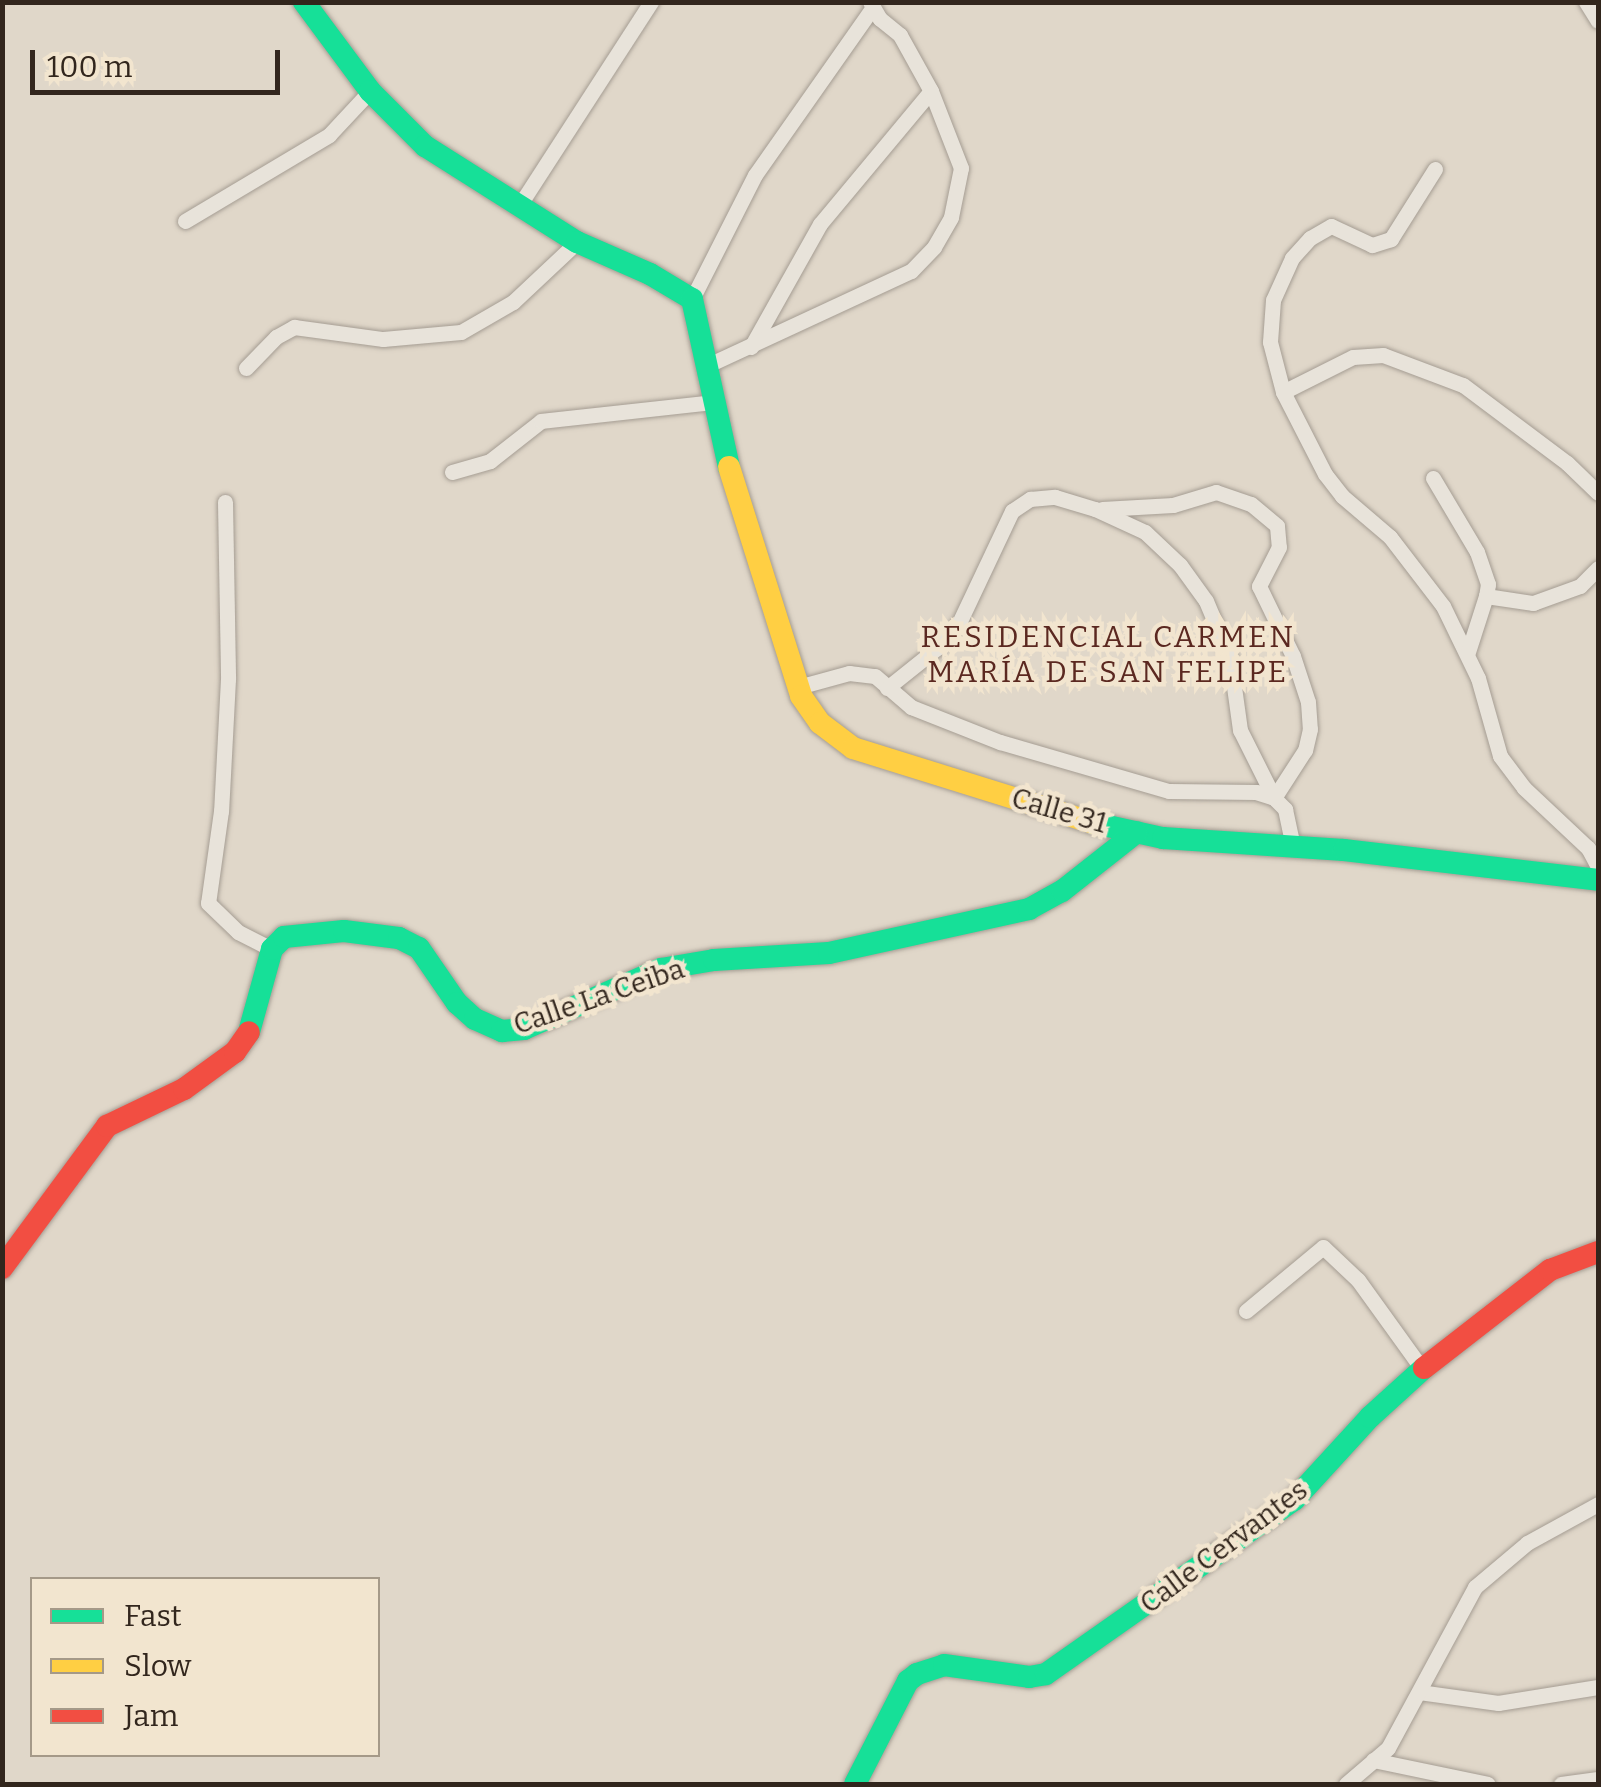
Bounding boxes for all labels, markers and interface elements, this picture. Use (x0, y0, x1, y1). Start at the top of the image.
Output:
scale bar (35, 30, 285, 92)
text: 100 m (47, 49, 132, 85)
district label: RESIDENCIAL CARMEN MARÍA DE SAN FELIPE (921, 619, 1295, 690)
street label: Calle 31 (1008, 781, 1110, 841)
street label: Calle La Ceiba (509, 952, 689, 1042)
street label: Calle Cervantes (1134, 1473, 1314, 1621)
legend (30, 1577, 380, 1757)
text: Fast (124, 1598, 182, 1634)
text: Slow (124, 1648, 191, 1684)
text: Jam (124, 1698, 178, 1734)

